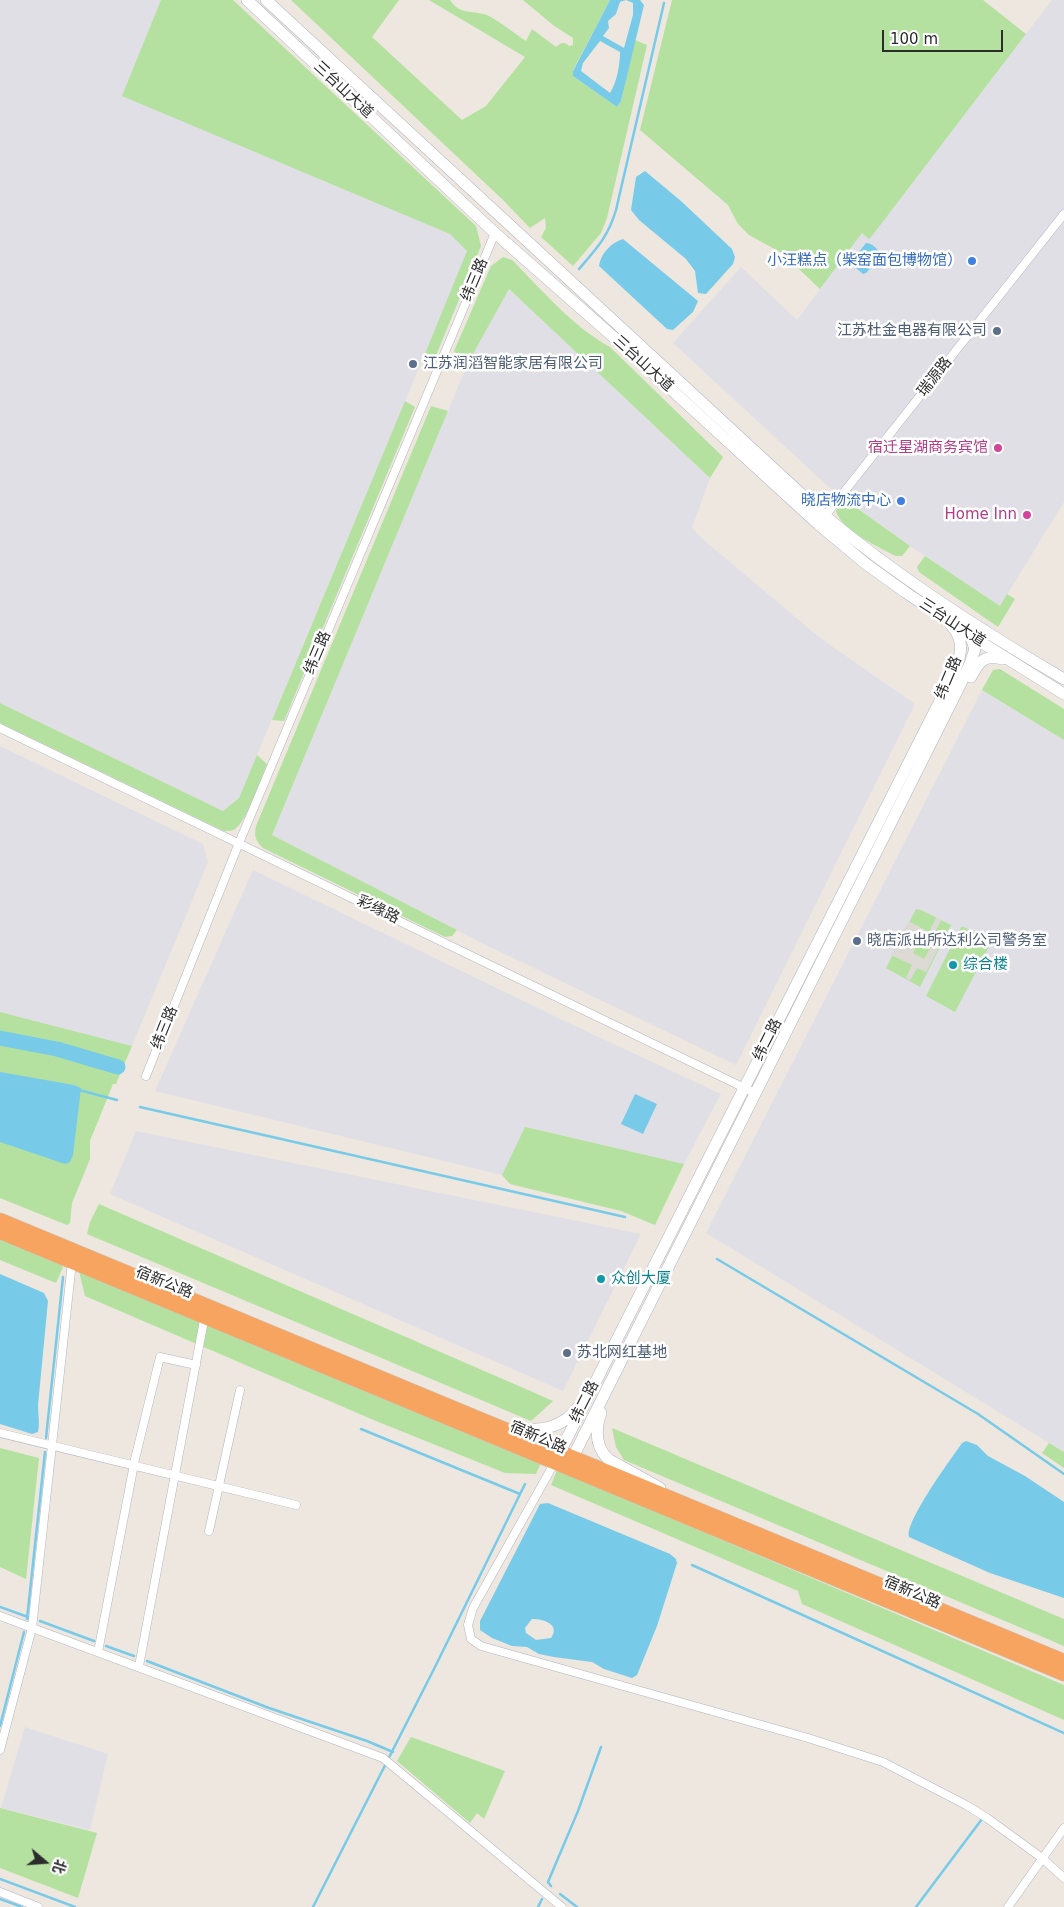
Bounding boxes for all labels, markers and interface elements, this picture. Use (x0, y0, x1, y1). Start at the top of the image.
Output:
scale bar (884, 20, 1005, 52)
text: 100 m (890, 30, 938, 48)
street label: 三台山大道 (309, 58, 377, 122)
place label: 小汪糕点（柴窑面包博物馆） (767, 252, 962, 270)
marker: 小汪糕点（柴窑面包博物馆） (966, 255, 978, 267)
street label: 纬三路 (458, 256, 492, 304)
place label: 江苏杜金电器有限公司 (837, 322, 987, 340)
marker: 江苏杜金电器有限公司 (991, 325, 1003, 337)
street label: 三台山大道 (609, 332, 677, 396)
street label: 瑞源路 (914, 354, 956, 400)
place label: 江苏润滔智能家居有限公司 (423, 355, 603, 373)
marker: 江苏润滔智能家居有限公司 (407, 358, 419, 370)
place label: 宿迁星湖商务宾馆 (868, 439, 988, 457)
marker: 宿迁星湖商务宾馆 (992, 442, 1004, 454)
place label: 晓店物流中心 (801, 492, 891, 510)
marker: 晓店物流中心 (895, 495, 907, 507)
place label: Home Inn (944, 506, 1017, 524)
marker: Home Inn (1021, 509, 1033, 521)
street label: 三台山大道 (916, 595, 988, 651)
street label: 纬三路 (301, 629, 335, 677)
street label: 纬二路 (932, 654, 966, 702)
street label: 彩缘路 (354, 892, 402, 928)
place label: 晓店派出所达利公司警务室 (867, 932, 1047, 950)
marker: 晓店派出所达利公司警务室 (851, 935, 863, 947)
place label: 综合楼 (963, 956, 1008, 974)
marker: 综合楼 (947, 959, 959, 971)
street label: 纬三路 (148, 1004, 182, 1052)
street label: 纬二路 (750, 1016, 786, 1064)
street label: 宿新公路 (133, 1263, 195, 1303)
place label: 众创大厦 (611, 1270, 671, 1288)
marker: 众创大厦 (595, 1273, 607, 1285)
place label: 苏北网红基地 (577, 1344, 667, 1362)
marker: 苏北网红基地 (561, 1347, 573, 1359)
street label: 纬二路 (567, 1378, 603, 1426)
street label: 宿新公路 (507, 1418, 569, 1458)
street label: 宿新公路 (881, 1573, 943, 1613)
north arrow (20, 1837, 70, 1887)
text: 北 (49, 1858, 69, 1876)

